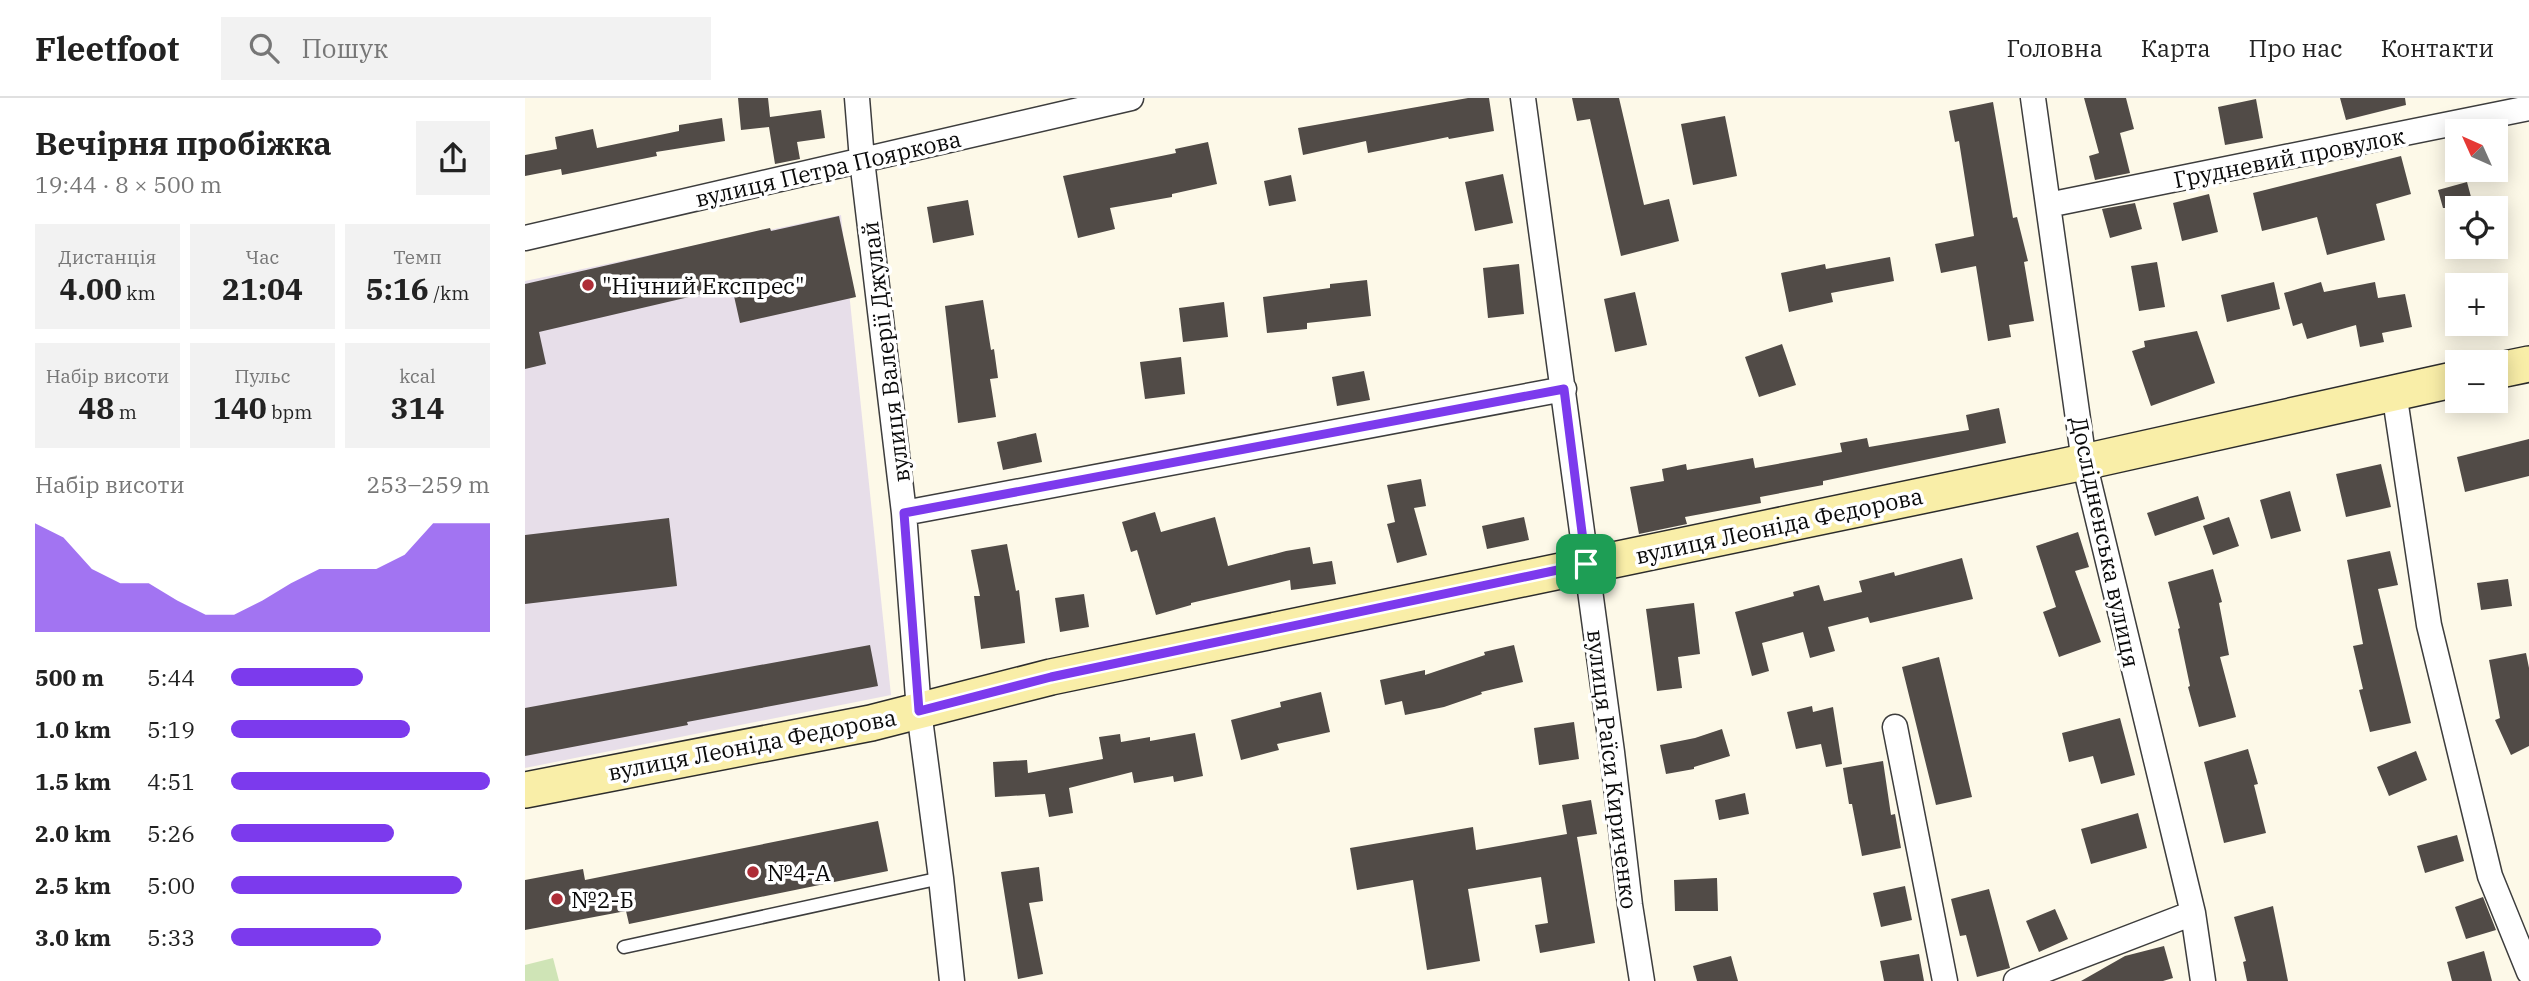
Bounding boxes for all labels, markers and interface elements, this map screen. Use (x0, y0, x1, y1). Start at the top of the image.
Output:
search box (221, 17, 711, 80)
text: Fleetfoot (35, 27, 179, 70)
icon: search (245, 29, 283, 67)
text: Пошук (301, 31, 388, 65)
text: Головна (2007, 32, 2103, 64)
text: Карта (2141, 32, 2210, 64)
text: Про нас (2248, 32, 2343, 64)
text: Контакти (2381, 32, 2494, 64)
north arrow (2445, 119, 2508, 182)
map controls (2445, 119, 2508, 413)
street label: Грудневий провулок (2171, 120, 2408, 194)
button: share (416, 121, 490, 195)
text: Вечірня пробіжка (35, 122, 332, 164)
street label: вулиця Петра Пояркова (692, 123, 964, 213)
text: 19:44 · 8 × 500 m (35, 169, 222, 199)
button: locate (2445, 196, 2508, 259)
street label: вулиця Валерії Джулай (854, 220, 916, 484)
text: Дистанція (59, 245, 156, 269)
text: Час (246, 245, 279, 269)
text: Темп (393, 245, 442, 269)
text: 4.00 (59, 269, 122, 308)
text: 21:04 (222, 269, 303, 308)
text: 5:16 (366, 269, 429, 308)
place label: "Нічний Експрес" (602, 270, 805, 300)
button: + (2445, 273, 2508, 336)
marker: "Нічний Експрес" (580, 277, 596, 293)
text: km (122, 281, 156, 305)
text: /km (429, 281, 469, 305)
button: − (2445, 350, 2508, 413)
text: Набір висоти (46, 364, 169, 388)
text: Пульс (234, 364, 291, 388)
text: kcal (399, 364, 436, 388)
text: 48 (78, 388, 114, 427)
text: 140 (213, 388, 267, 427)
text: 314 (391, 388, 445, 427)
text: m (114, 400, 137, 424)
text: bpm (267, 400, 312, 424)
street label: Дослідненська вулиця (2065, 414, 2147, 670)
text: Набір висоти (35, 469, 185, 499)
text: 253–259 m (366, 469, 490, 499)
street label: вулиця Леоніда Федорова (1632, 480, 1926, 570)
pin (1556, 534, 1616, 594)
icon: arrive (1567, 545, 1605, 583)
street label: вулиця Раїси Кириченко (1581, 628, 1645, 910)
text: 500 m (35, 662, 104, 692)
text: 5:44 (147, 662, 195, 692)
street label: вулиця Леоніда Федорова (605, 701, 899, 787)
text: 1.0 km (35, 714, 111, 744)
text: 5:19 (147, 714, 195, 744)
text: 1.5 km (35, 766, 111, 796)
text: 4:51 (147, 766, 195, 796)
text: 2.0 km (35, 818, 111, 848)
text: 5:26 (147, 818, 195, 848)
place label: №4-А (767, 857, 831, 887)
marker: №4-А (745, 864, 761, 880)
text: 2.5 km (35, 870, 111, 900)
text: 5:00 (147, 870, 195, 900)
place label: №2-Б (571, 884, 634, 914)
marker: №2-Б (549, 891, 565, 907)
text: 3.0 km (35, 922, 111, 952)
text: 5:33 (147, 922, 195, 952)

